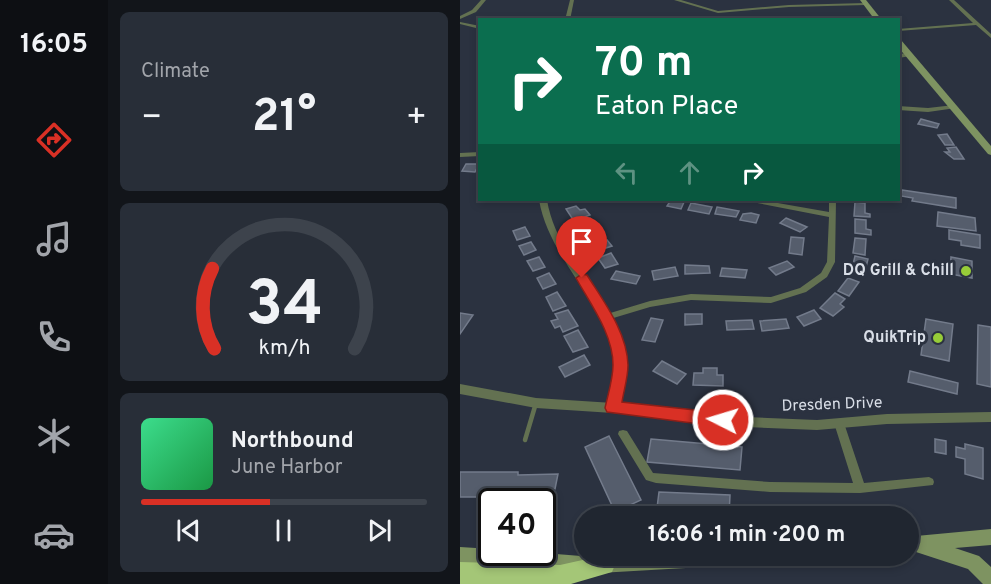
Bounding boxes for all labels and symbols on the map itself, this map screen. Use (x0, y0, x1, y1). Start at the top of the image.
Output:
pin (556, 216, 607, 278)
place label: DQ Grill & Chill (843, 261, 954, 281)
marker: DQ Grill & Chill (959, 264, 973, 278)
place label: QuikTrip (863, 328, 926, 348)
marker: QuikTrip (931, 331, 945, 345)
position arrow (691, 388, 755, 452)
street label: Dresden Drive (781, 393, 883, 417)
speed limit sign: 40 (478, 488, 556, 566)

